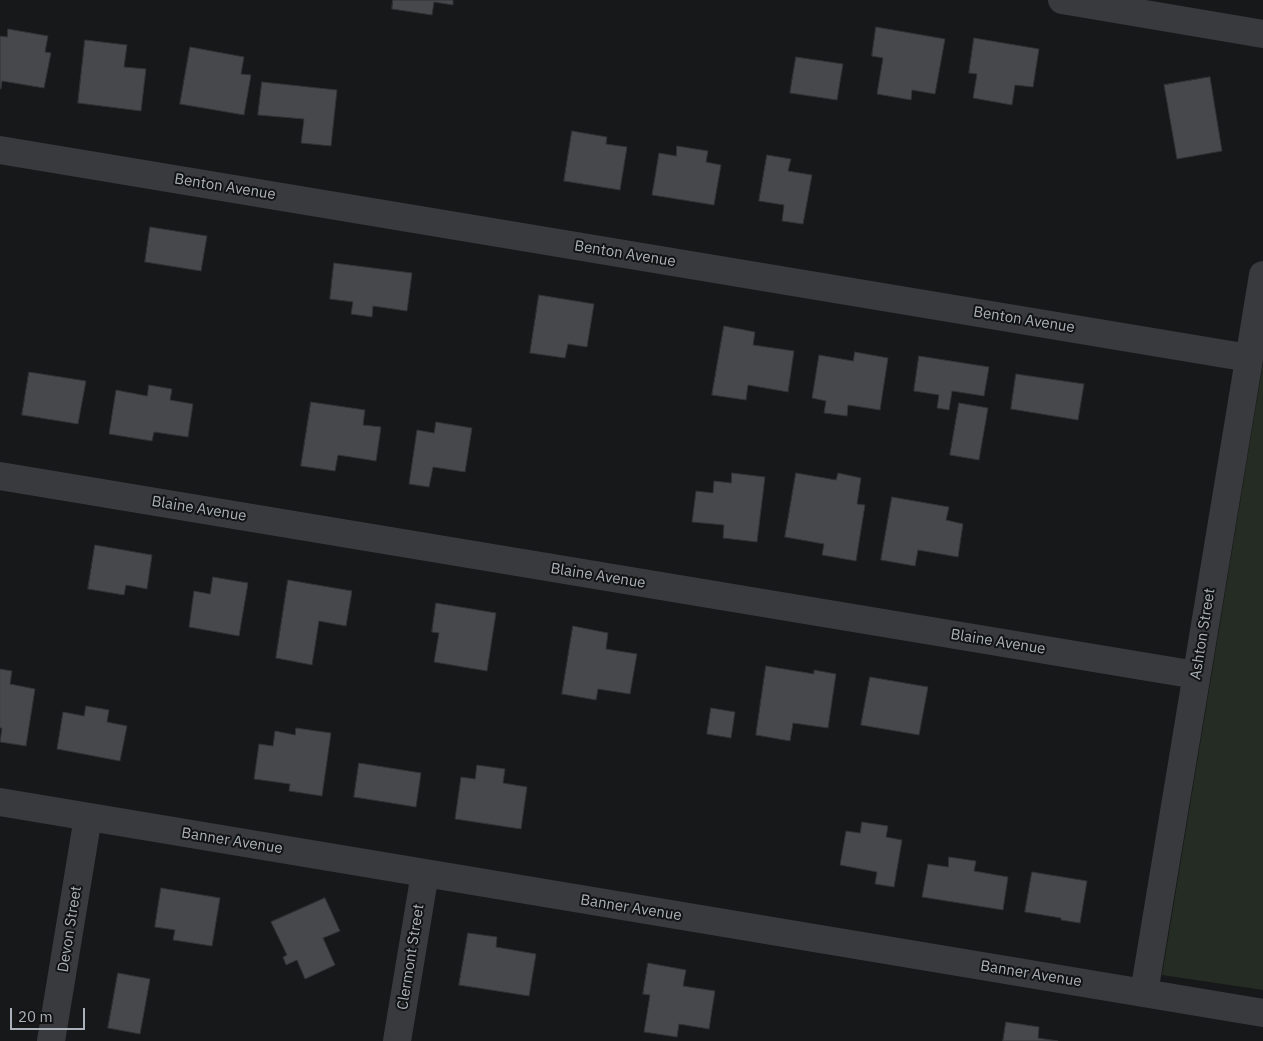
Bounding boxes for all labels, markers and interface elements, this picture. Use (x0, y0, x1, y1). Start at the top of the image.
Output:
street label: Benton Avenue (173, 170, 277, 204)
street label: Benton Avenue (573, 237, 677, 271)
street label: Benton Avenue (972, 303, 1076, 337)
street label: Blaine Avenue (150, 493, 248, 525)
street label: Blaine Avenue (549, 560, 647, 592)
street label: Ashton Street (1187, 587, 1219, 681)
street label: Blaine Avenue (949, 626, 1047, 658)
street label: Banner Avenue (180, 824, 284, 858)
street label: Devon Street (54, 885, 86, 973)
street label: Banner Avenue (579, 891, 683, 925)
street label: Clermont Street (394, 903, 428, 1011)
street label: Banner Avenue (979, 957, 1083, 991)
scale bar (12, 998, 88, 1030)
text: 20 m (18, 1007, 53, 1026)

